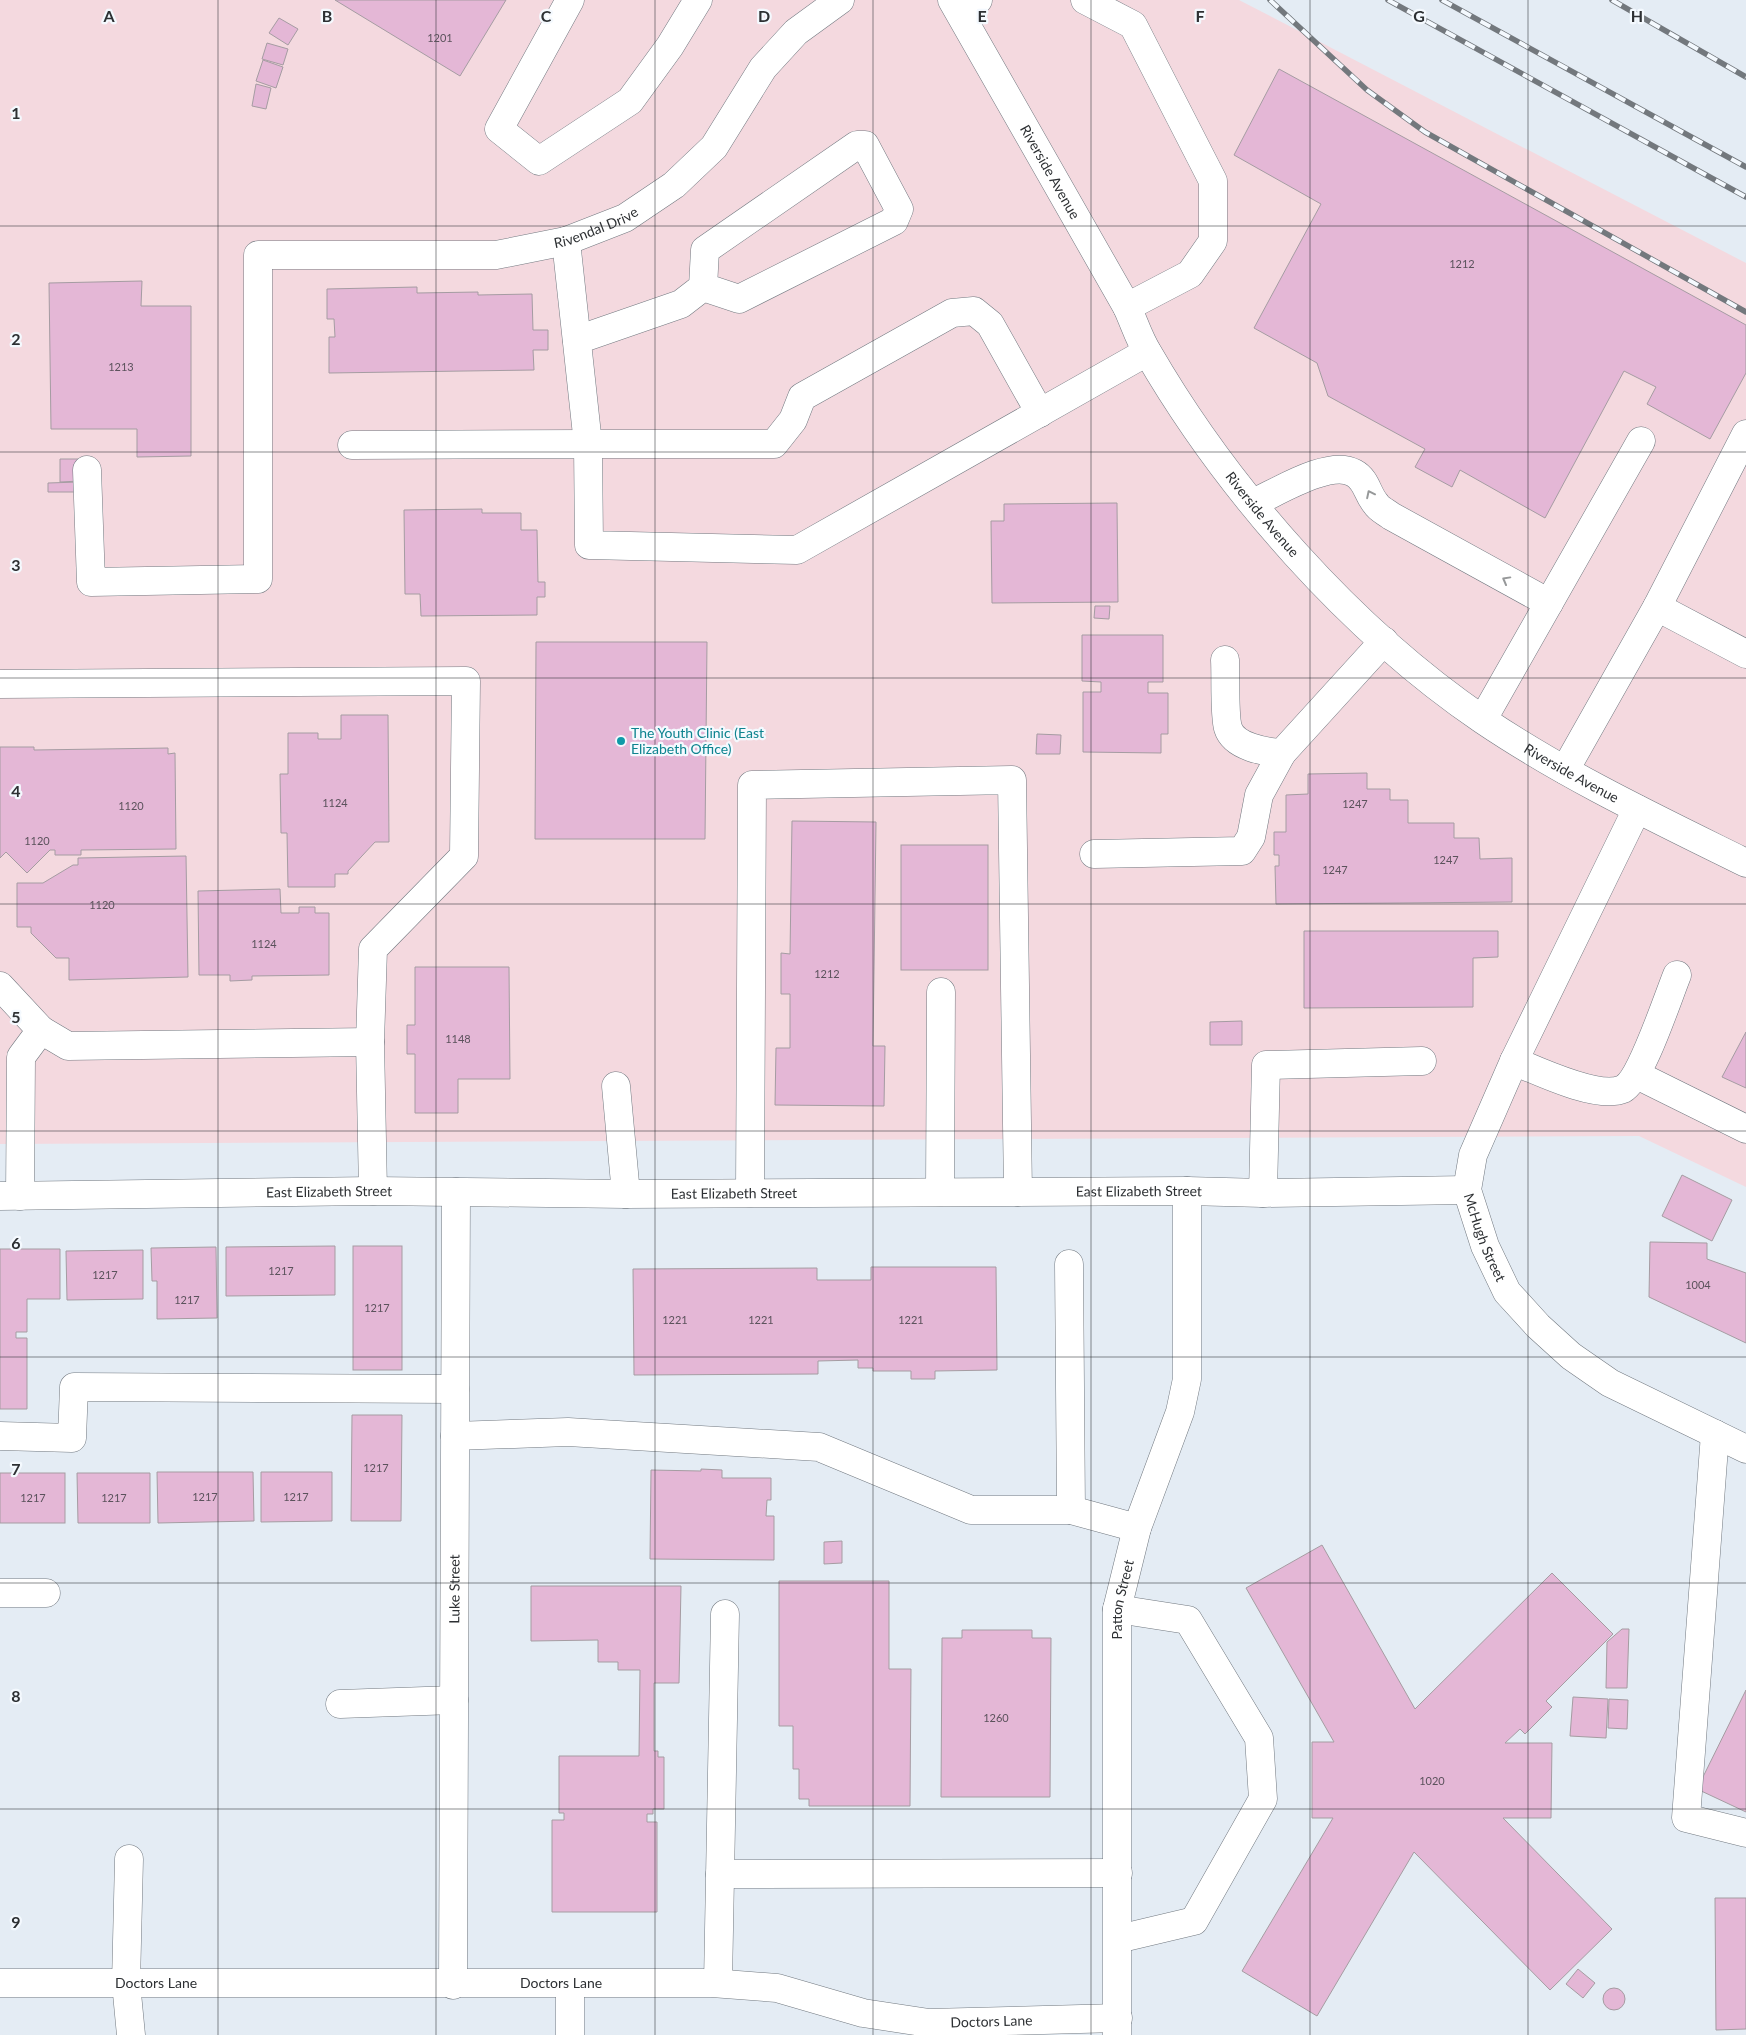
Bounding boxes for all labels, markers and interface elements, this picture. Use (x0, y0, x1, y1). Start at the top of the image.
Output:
text: A (102, 6, 115, 25)
text: B (322, 6, 332, 25)
text: C (541, 6, 552, 25)
text: D (758, 6, 770, 25)
text: E (977, 6, 987, 25)
text: F (1195, 6, 1205, 25)
text: G (1413, 6, 1425, 25)
text: H (1631, 6, 1643, 25)
house number: 1201 (427, 31, 453, 44)
text: 1 (11, 103, 21, 122)
street label: Riverside Avenue (1017, 122, 1084, 222)
street label: Rivendal Drive (552, 203, 641, 251)
house number: 1212 (1449, 257, 1475, 270)
text: 2 (11, 329, 21, 348)
house number: 1213 (108, 360, 134, 373)
street label: Riverside Avenue (1222, 468, 1303, 560)
one-way arrow (1366, 490, 1377, 499)
text: 3 (11, 555, 21, 574)
one-way arrow (1503, 576, 1512, 586)
place label: The Youth Clinic (East Elizabeth Office) (631, 724, 764, 757)
marker: The Youth Clinic (East Elizabeth Office) (615, 735, 627, 747)
street label: Riverside Avenue (1521, 739, 1622, 806)
text: 4 (11, 781, 21, 800)
house number: 1124 (322, 796, 348, 809)
house number: 1247 (1342, 797, 1368, 810)
house number: 1120 (118, 799, 144, 812)
house number: 1120 (24, 834, 50, 847)
house number: 1247 (1433, 853, 1459, 866)
house number: 1247 (1322, 863, 1348, 876)
house number: 1120 (89, 898, 115, 911)
house number: 1124 (251, 937, 277, 950)
house number: 1212 (814, 967, 840, 980)
text: 5 (11, 1007, 21, 1026)
house number: 1148 (445, 1032, 471, 1045)
street label: East Elizabeth Street (266, 1182, 392, 1200)
street label: East Elizabeth Street (1076, 1182, 1202, 1200)
street label: East Elizabeth Street (671, 1184, 797, 1202)
street label: McHugh Street (1461, 1191, 1510, 1284)
text: 6 (11, 1233, 21, 1252)
house number: 1217 (268, 1264, 294, 1277)
house number: 1217 (92, 1268, 118, 1281)
house number: 1004 (1685, 1278, 1711, 1291)
house number: 1217 (174, 1293, 200, 1306)
house number: 1217 (364, 1301, 390, 1314)
house number: 1221 (662, 1313, 688, 1326)
house number: 1221 (748, 1313, 774, 1326)
house number: 1221 (898, 1313, 924, 1326)
text: 7 (11, 1459, 21, 1478)
house number: 1217 (363, 1461, 389, 1474)
house number: 1217 (192, 1490, 218, 1503)
house number: 1217 (283, 1490, 309, 1503)
house number: 1217 (20, 1491, 46, 1504)
house number: 1217 (101, 1491, 127, 1504)
street label: Luke Street (445, 1554, 463, 1624)
street label: Patton Street (1108, 1558, 1137, 1639)
text: 8 (11, 1686, 21, 1705)
house number: 1260 (983, 1711, 1009, 1724)
house number: 1020 (1419, 1774, 1445, 1787)
text: 9 (11, 1912, 21, 1931)
street label: Doctors Lane (115, 1974, 197, 1991)
street label: Doctors Lane (520, 1974, 602, 1991)
street label: Doctors Lane (950, 2011, 1033, 2030)

